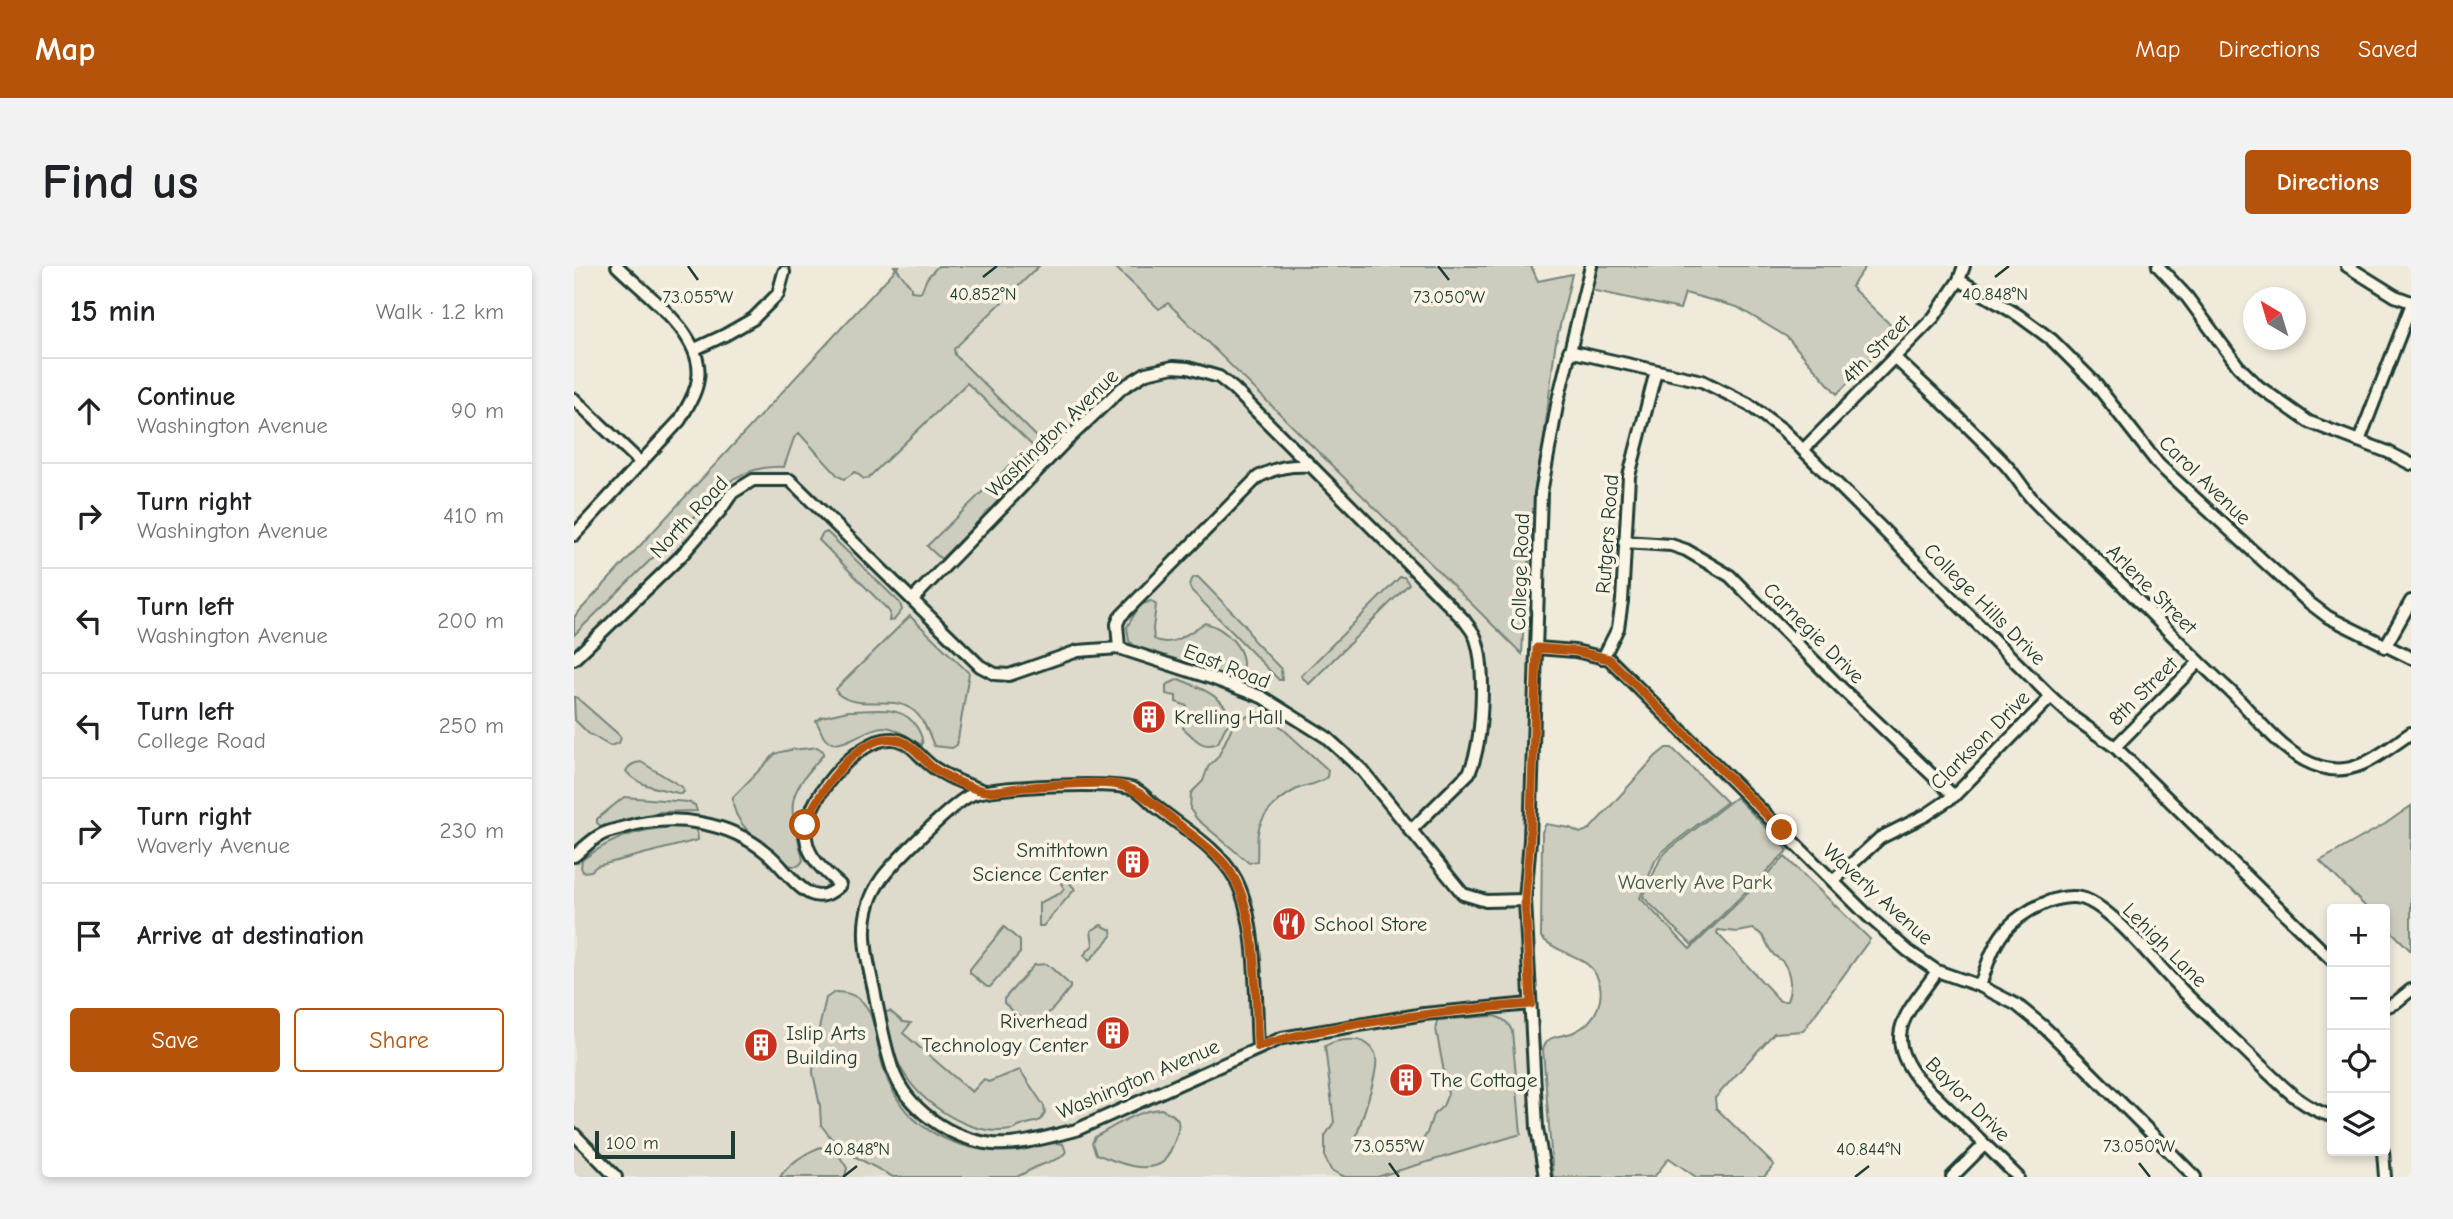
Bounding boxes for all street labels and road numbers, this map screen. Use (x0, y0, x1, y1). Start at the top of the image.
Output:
street label: 4th Street (1837, 309, 1916, 388)
street label: Washington Avenue (981, 364, 1123, 502)
street label: Carol Avenue (2154, 430, 2256, 530)
street label: North Road (645, 471, 733, 563)
street label: Rutgers Road (1591, 473, 1623, 595)
street label: College Road (1506, 513, 1534, 631)
street label: College Hills Drive (1919, 538, 2051, 670)
street label: Arlene Street (2102, 539, 2203, 640)
street label: Carnegie Drive (1759, 578, 1869, 688)
street label: East Road (1180, 639, 1274, 693)
street label: 8th Street (2104, 651, 2183, 730)
street label: Clarkson Drive (1925, 685, 2035, 795)
street label: Waverly Avenue (1818, 838, 1938, 950)
street label: Lehigh Lane (2118, 898, 2212, 992)
street label: Washington Avenue (1053, 1034, 1223, 1124)
street label: Baylor Drive (1921, 1052, 2015, 1146)

